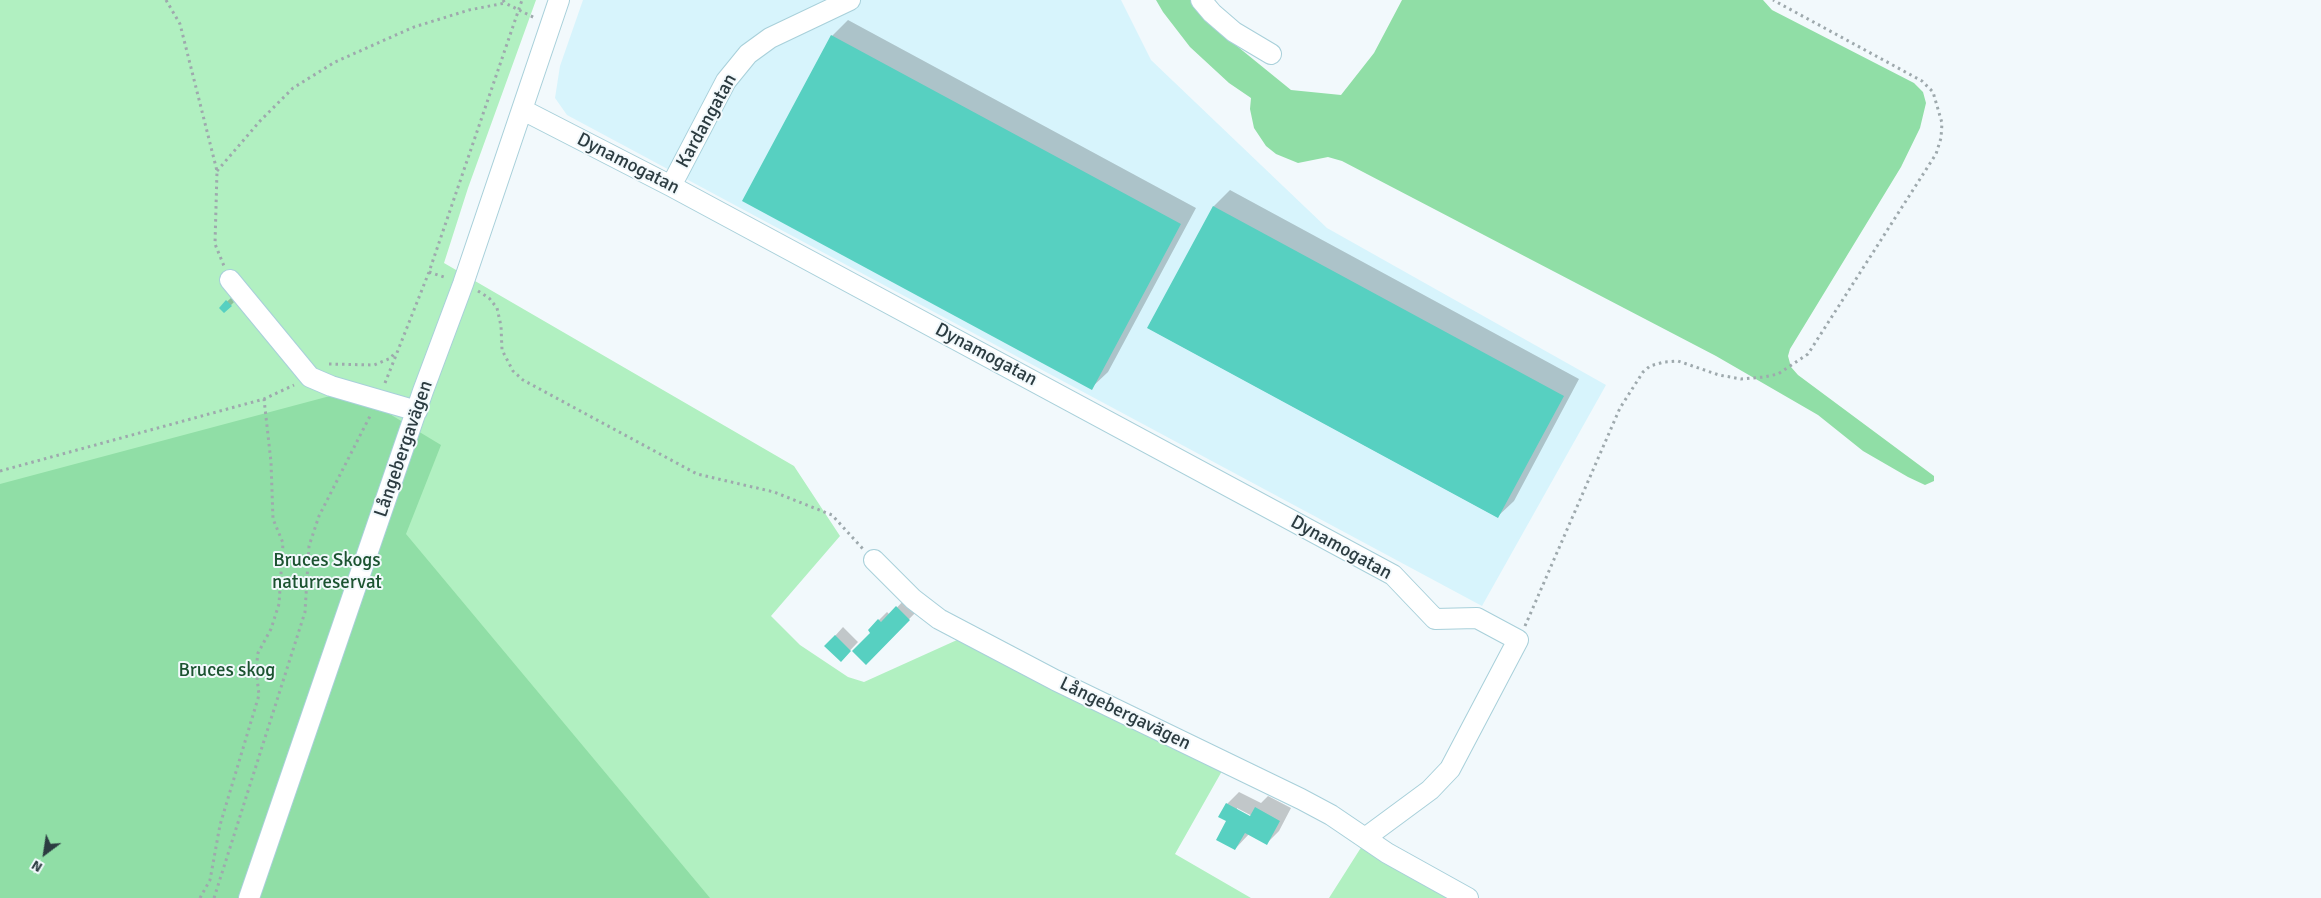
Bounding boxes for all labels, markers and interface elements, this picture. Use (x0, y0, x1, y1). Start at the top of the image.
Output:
street label: Kardangatan (672, 70, 742, 172)
street label: Dynamogatan (573, 128, 683, 200)
street label: Dynamogatan (931, 319, 1041, 391)
street label: Långebergavägen (370, 378, 438, 520)
street label: Dynamogatan (1286, 511, 1396, 585)
park label: Bruces Skogs naturreservat (272, 550, 382, 594)
park label: Bruces skog (179, 660, 275, 682)
street label: Långebergavägen (1056, 672, 1194, 756)
north arrow (20, 828, 70, 878)
text: N (28, 856, 46, 876)

